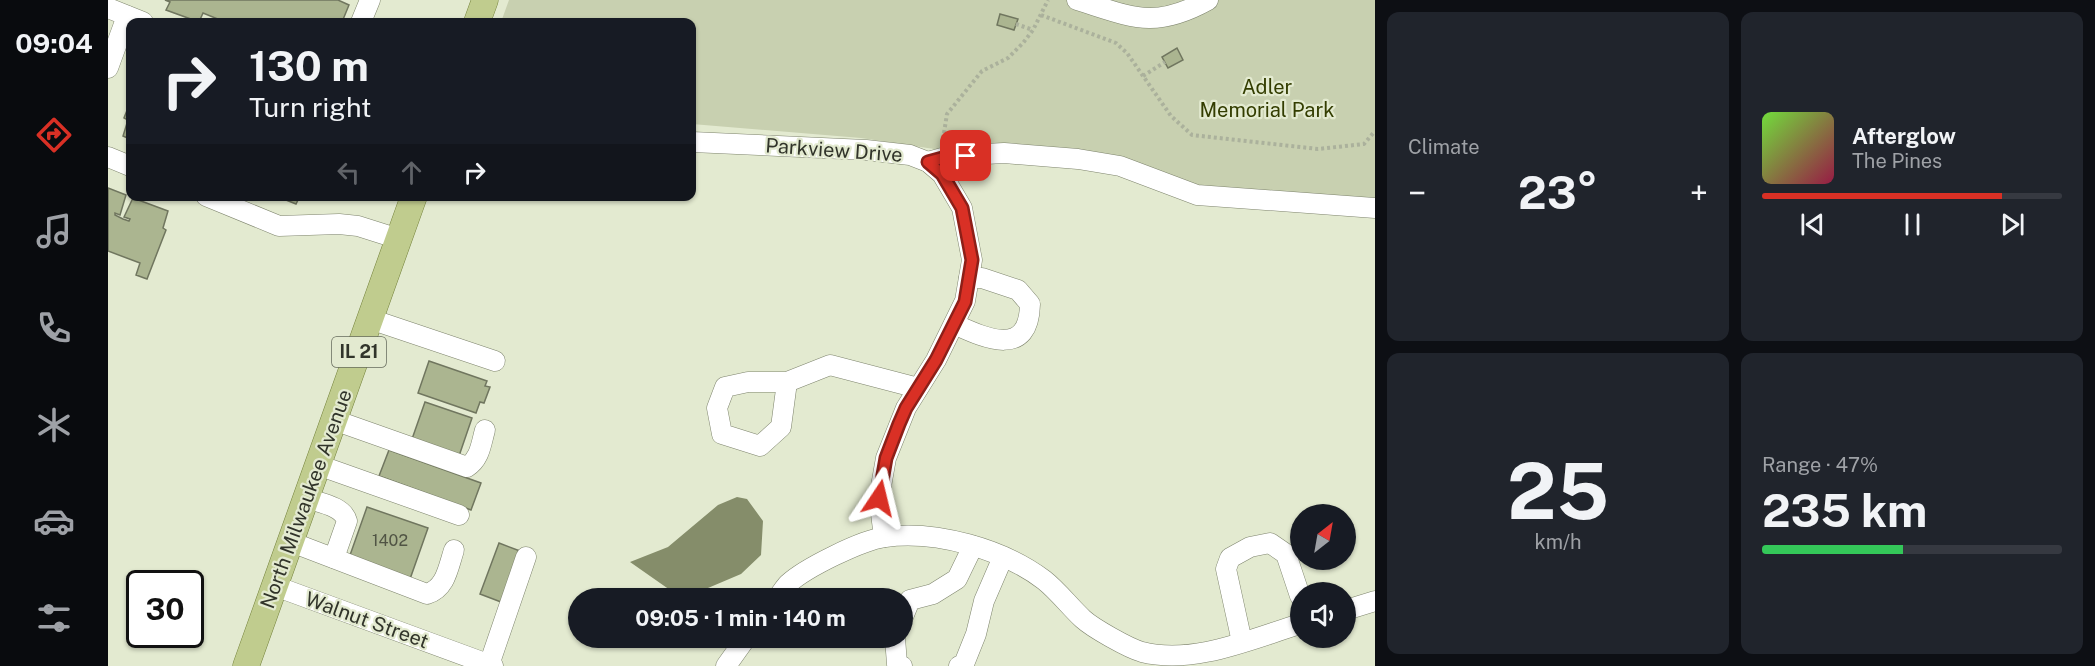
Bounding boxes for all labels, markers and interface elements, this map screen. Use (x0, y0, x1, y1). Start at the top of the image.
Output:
text: 09:04 (15, 27, 93, 59)
text: 130 m (249, 41, 369, 90)
icon: right (150, 42, 228, 120)
park label: Adler Memorial Park (1200, 75, 1334, 122)
text: Turn right (249, 91, 372, 123)
icon: directions (33, 114, 75, 156)
text: Afterglow (1852, 123, 1956, 149)
pin (940, 130, 991, 181)
street label: Parkview Drive (765, 133, 903, 167)
text: Climate (1408, 135, 1480, 159)
icon: arrive (949, 139, 982, 172)
text: The Pines (1852, 149, 1942, 173)
icon: left (332, 156, 365, 189)
icon: ahead (395, 156, 428, 189)
icon: right (458, 156, 491, 189)
text: 23° (1518, 166, 1598, 219)
text: − (1408, 174, 1426, 212)
text: + (1690, 174, 1708, 212)
icon: previous (1796, 208, 1829, 241)
icon: pause (1896, 208, 1929, 241)
icon: next (1996, 208, 2029, 241)
icon: music (33, 210, 75, 252)
icon: phone (33, 307, 75, 349)
road number: IL 21 (332, 337, 386, 367)
street label: North Milwaukee Avenue (255, 386, 357, 612)
icon: climate (33, 404, 75, 446)
text: 25 (1507, 445, 1609, 537)
text: Range · 47% (1762, 453, 1878, 477)
position arrow (847, 466, 911, 530)
text: 235 km (1762, 484, 1927, 537)
icon: car (33, 500, 75, 542)
north arrow (1290, 504, 1356, 570)
map controls (1290, 504, 1356, 648)
text: km/h (1534, 530, 1582, 554)
house number: 1402 (372, 531, 408, 550)
speed limit sign: 30 (126, 570, 204, 648)
button: sound (1290, 582, 1356, 648)
street label: Walnut Street (302, 587, 432, 653)
icon: filters (33, 597, 75, 639)
text: 09:05 · 1 min · 140 m (635, 605, 846, 631)

